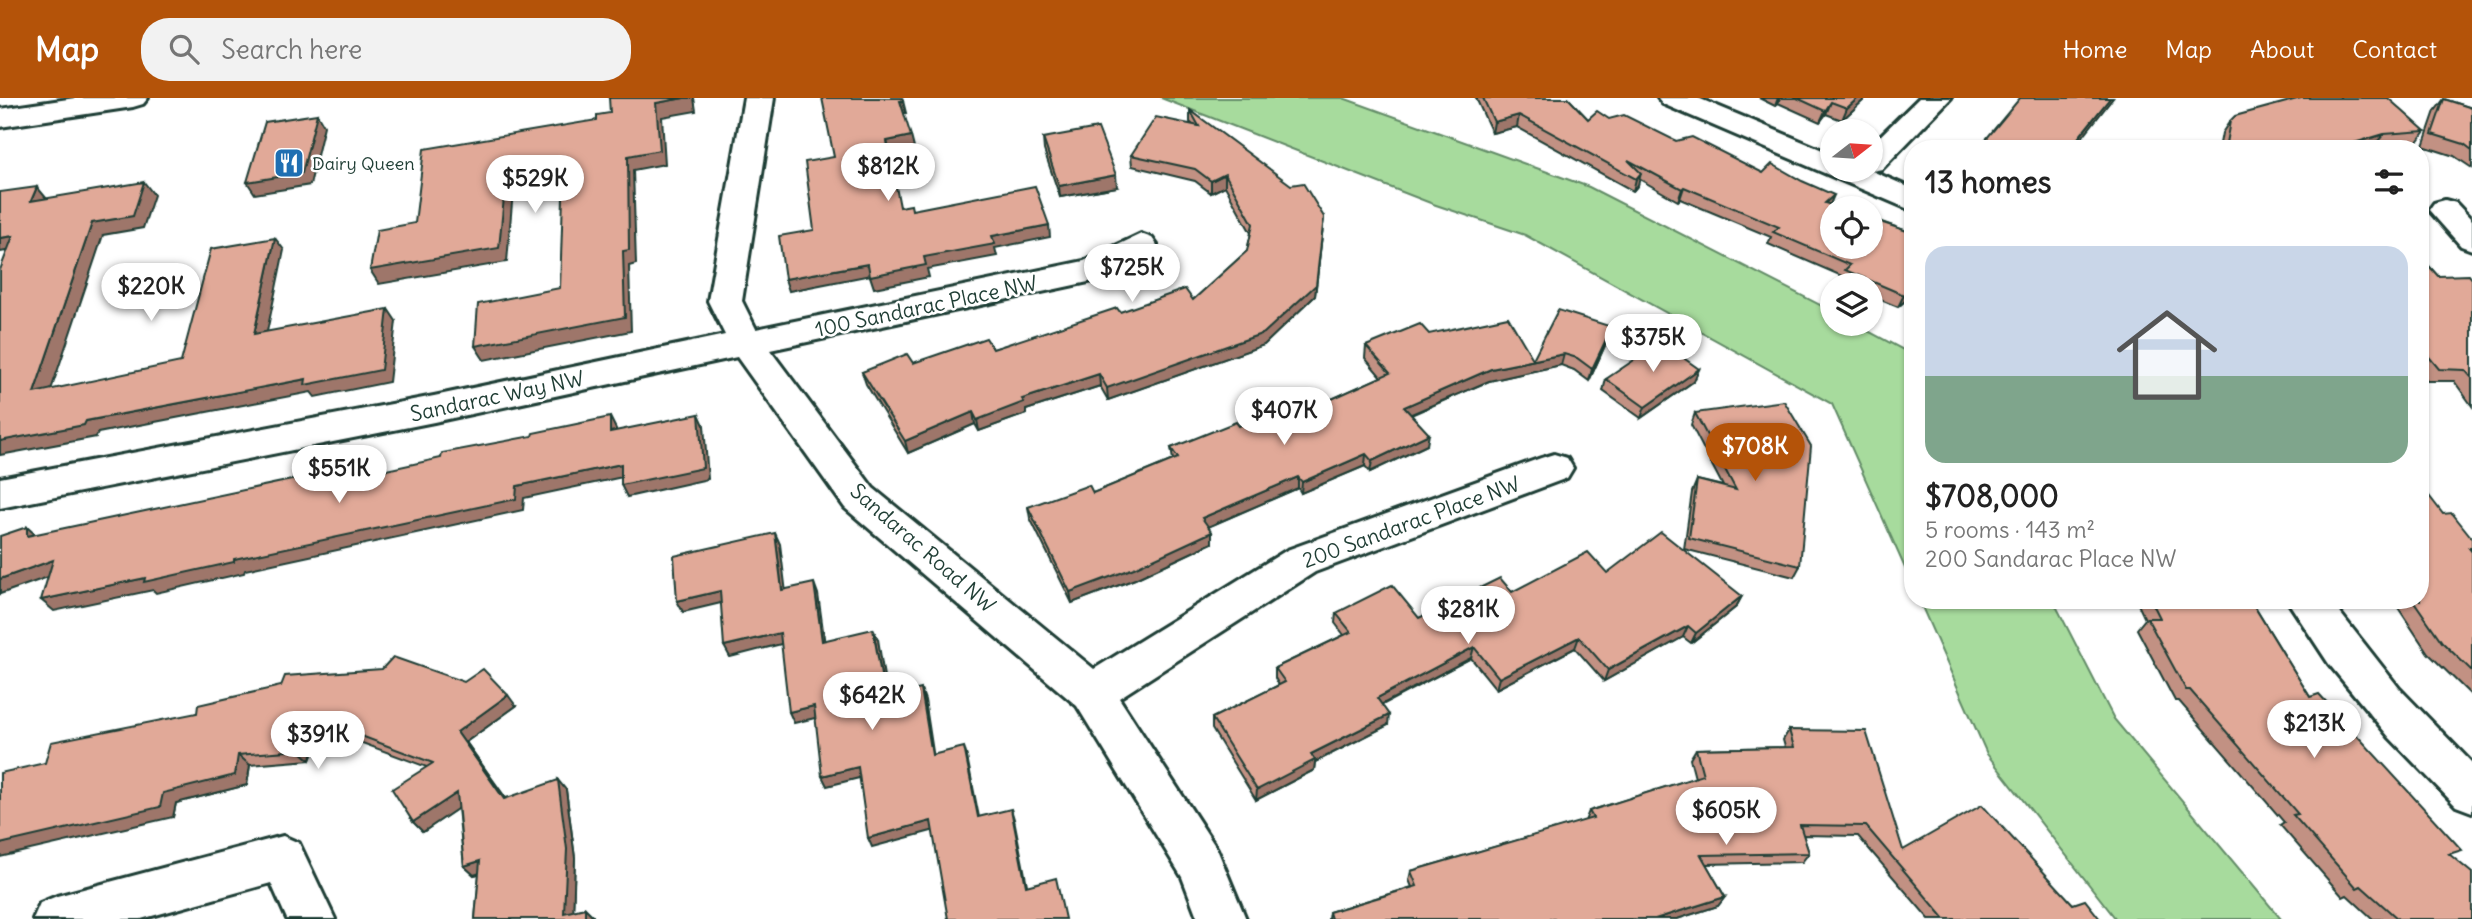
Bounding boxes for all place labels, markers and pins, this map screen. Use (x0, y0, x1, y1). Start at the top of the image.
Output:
pin: $812K (839, 144, 937, 203)
restaurant icon: Dairy Queen (272, 146, 306, 180)
place label: Dairy Queen (312, 152, 415, 175)
pin: $529K (486, 156, 584, 215)
pin: $725K (1083, 244, 1181, 304)
pin: $220K (102, 264, 200, 323)
pin: $375K (1604, 314, 1702, 374)
pin: $407K (1235, 388, 1333, 447)
pin: $708K (1706, 424, 1804, 483)
pin: $551K (290, 446, 388, 505)
pin: $281K (1419, 587, 1517, 646)
pin: $642K (823, 672, 921, 732)
pin: $213K (2265, 700, 2363, 760)
pin: $391K (269, 712, 367, 771)
pin: $605K (1677, 788, 1775, 847)

